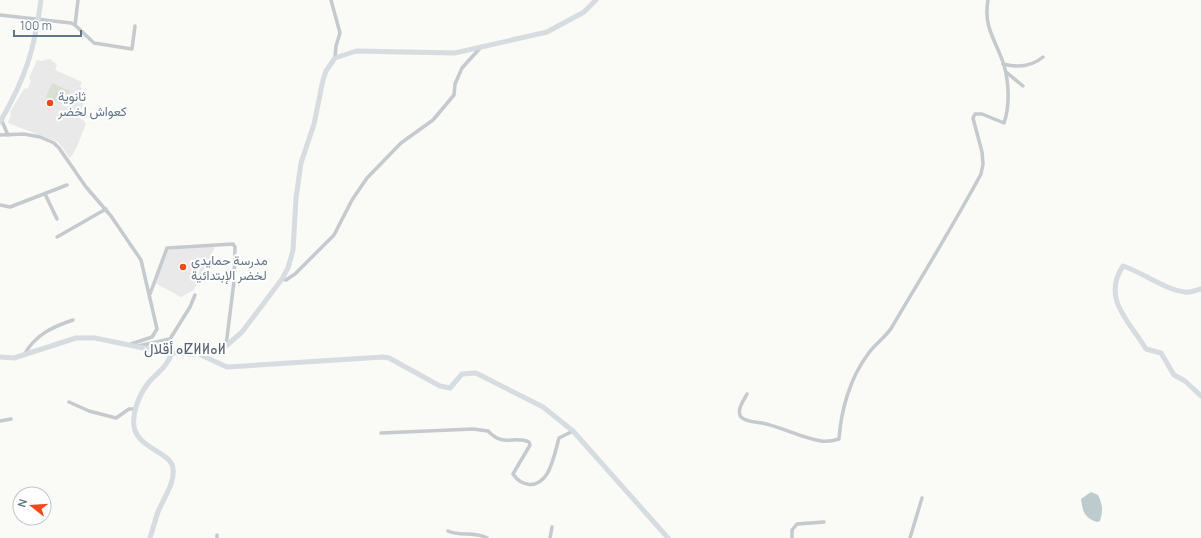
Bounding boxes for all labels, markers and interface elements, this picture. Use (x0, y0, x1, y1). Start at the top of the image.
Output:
scale bar (14, 12, 81, 38)
text: 100 m (20, 17, 52, 34)
place label: ثانوية كعواش لخضر (57, 87, 127, 120)
marker: ثانوية كعواش لخضر (45, 98, 55, 108)
place label: مدرسة حمايدي لخضر الإبتدائية (191, 251, 268, 285)
marker: مدرسة حمايدي لخضر الإبتدائية (178, 262, 188, 272)
district label: أقلال ⴰⵇⵍⵍⴰⵍ (144, 338, 226, 359)
north arrow (12, 486, 52, 526)
text: N (14, 497, 30, 509)

